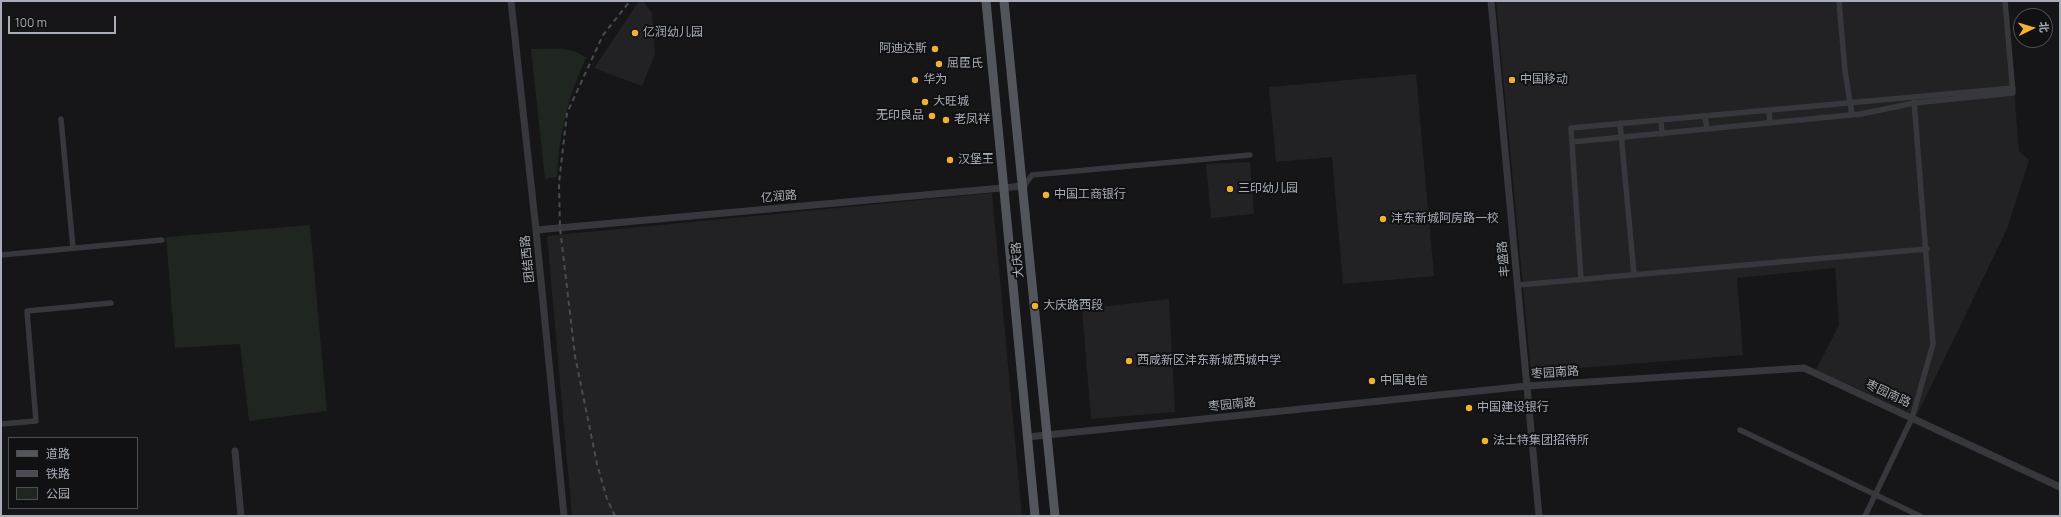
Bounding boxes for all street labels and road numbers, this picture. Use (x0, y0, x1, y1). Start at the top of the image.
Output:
street label: 亿润路 (760, 188, 798, 206)
street label: 团结西路 (518, 234, 538, 284)
street label: 丰盛路 (1495, 240, 1513, 278)
street label: 大庆路 (1009, 241, 1027, 279)
street label: 枣园南路 (1531, 364, 1579, 382)
street label: 枣园南路 (1863, 377, 1913, 411)
street label: 枣园南路 (1207, 395, 1257, 415)

